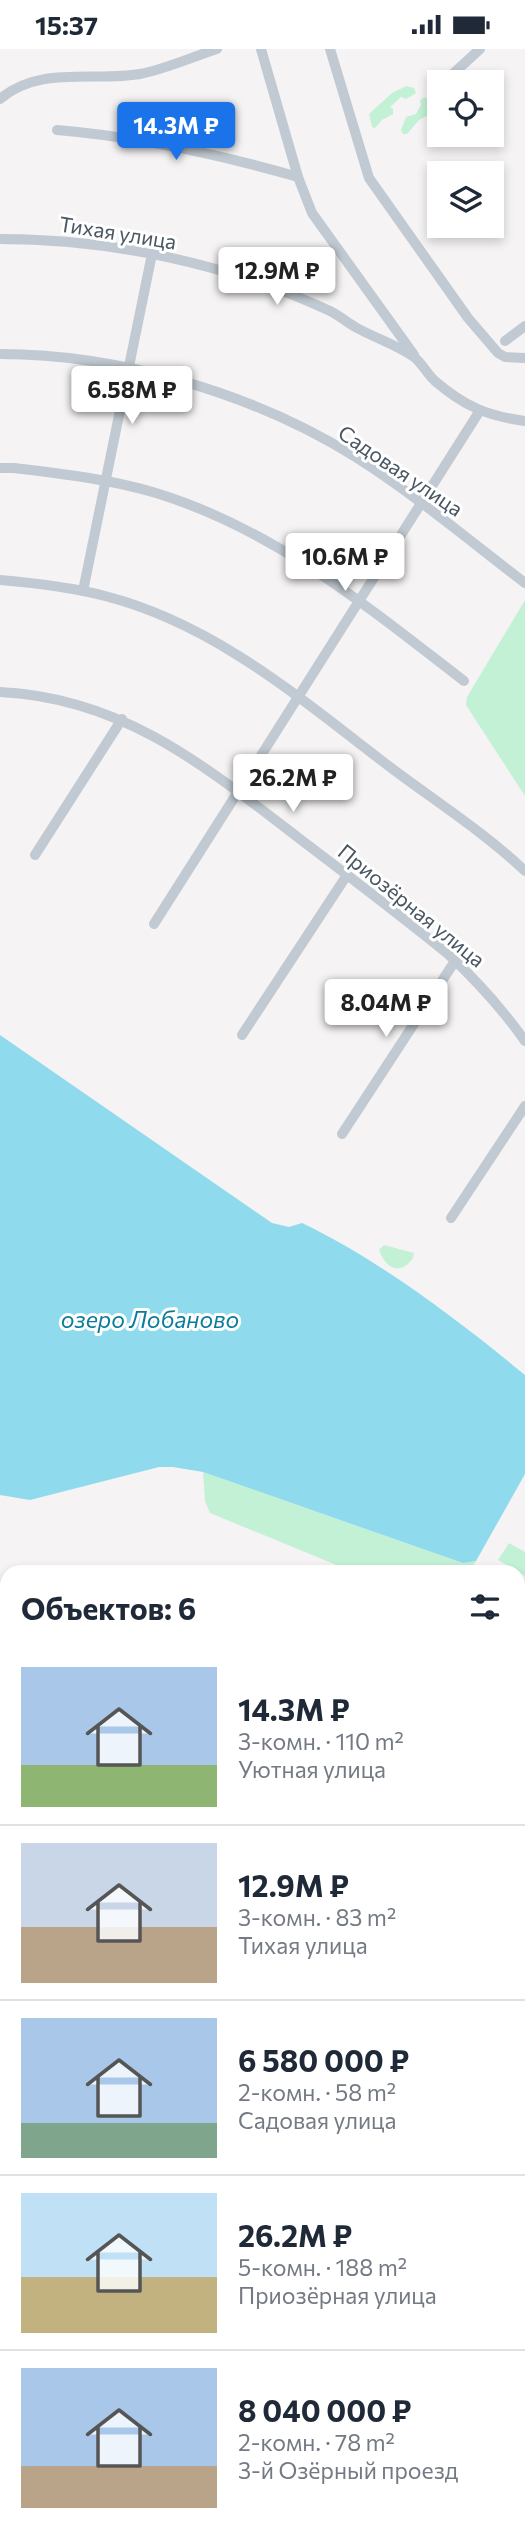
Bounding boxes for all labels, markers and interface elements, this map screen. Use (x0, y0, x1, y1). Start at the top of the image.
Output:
text: 15:37 (35, 9, 98, 40)
map controls (427, 70, 504, 238)
button: locate (427, 70, 504, 147)
pin: 14.3M ₽ (111, 103, 241, 162)
text: 14.3M ₽ (133, 111, 219, 139)
button: layers (427, 161, 504, 238)
street label: Тихая улица (58, 210, 178, 254)
pin: 12.9M ₽ (212, 247, 342, 307)
text: 12.9M ₽ (234, 256, 320, 284)
pin: 6.58M ₽ (67, 367, 197, 426)
text: 6.58M ₽ (87, 375, 177, 403)
street label: Садовая улица (334, 419, 468, 521)
pin: 10.6M ₽ (280, 533, 410, 593)
text: 10.6M ₽ (301, 542, 389, 570)
pin: 26.2M ₽ (228, 755, 358, 814)
text: 26.2M ₽ (249, 763, 337, 791)
street label: Приозёрная улица (334, 838, 490, 972)
pin: 8.04M ₽ (321, 979, 451, 1039)
text: 8.04M ₽ (341, 988, 431, 1016)
water label: озеро Лобаново (61, 1305, 239, 1333)
icon: filters (466, 1588, 504, 1626)
text: Объектов: 6 (21, 1589, 196, 1626)
text: 14.3M ₽ (238, 1690, 350, 1727)
icon: home (77, 1695, 161, 1779)
text: 3-комн. · 110 m² (238, 1727, 404, 1755)
text: Уютная улица (238, 1755, 386, 1783)
text: 12.9M ₽ (238, 1866, 349, 1903)
icon: home (77, 1871, 161, 1955)
text: 3-комн. · 83 m² (238, 1903, 396, 1931)
text: Тихая улица (238, 1931, 368, 1959)
text: 6 580 000 ₽ (238, 2041, 409, 2078)
icon: home (77, 2046, 161, 2130)
text: 2-комн. · 58 m² (238, 2078, 396, 2106)
text: Садовая улица (238, 2106, 396, 2134)
text: 26.2M ₽ (238, 2216, 352, 2253)
icon: home (77, 2221, 161, 2305)
text: 5-комн. · 188 m² (238, 2253, 407, 2281)
text: Приозёрная улица (238, 2281, 437, 2309)
text: 8 040 000 ₽ (238, 2391, 412, 2428)
icon: home (77, 2396, 161, 2480)
text: 2-комн. · 78 m² (238, 2428, 395, 2456)
text: 3-й Озёрный проезд (238, 2456, 458, 2484)

